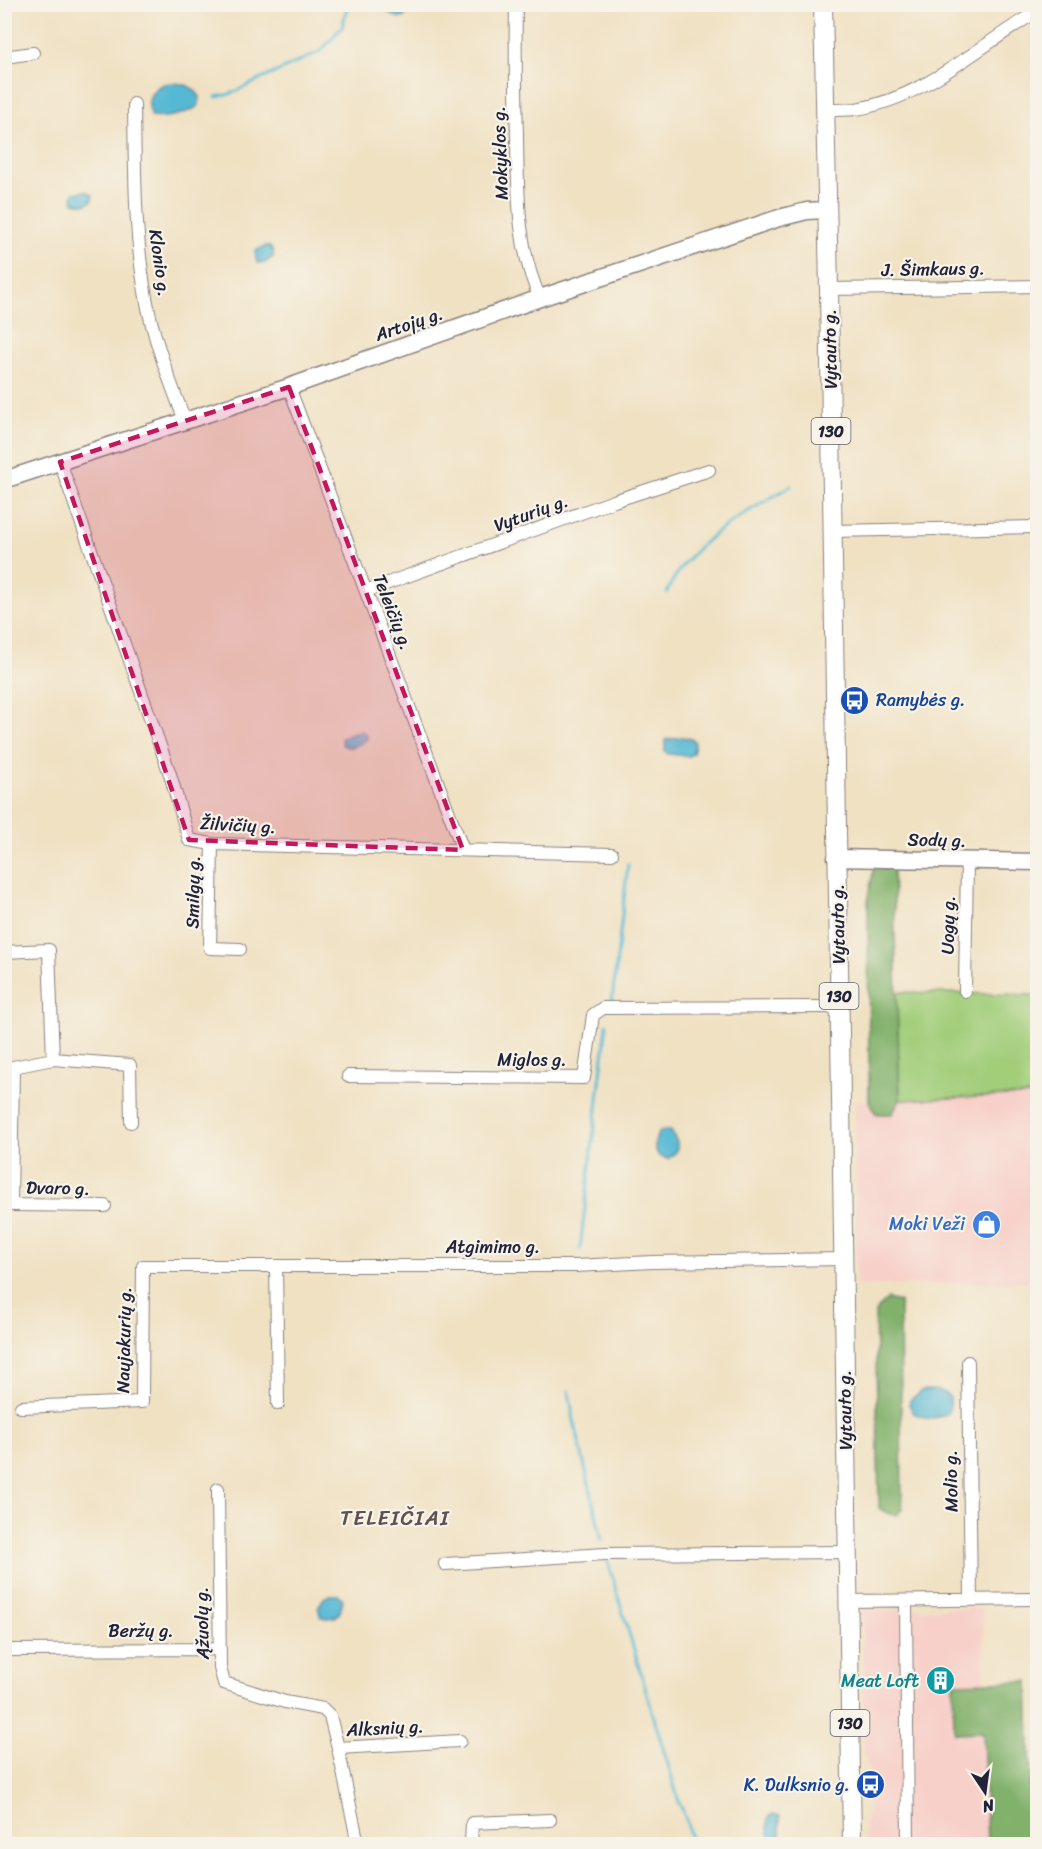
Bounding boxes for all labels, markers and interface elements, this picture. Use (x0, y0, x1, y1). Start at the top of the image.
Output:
street label: Mokyklos g. (482, 105, 518, 201)
street label: Klonio g. (139, 227, 181, 299)
street label: J. Šimkaus g. (880, 252, 985, 286)
street label: Artojų g. (370, 297, 447, 351)
street label: Vytauto g. (813, 309, 847, 389)
road number: 130 (812, 418, 850, 444)
street label: Vyturių g. (489, 485, 573, 541)
street label: Teleičių g. (364, 569, 422, 655)
bus stop icon: Ramybės g. (839, 684, 871, 716)
place label: Ramybės g. (876, 684, 965, 716)
street label: Žilvičių g. (199, 807, 277, 843)
street label: Sodų g. (907, 823, 967, 857)
street label: Smilgų g. (176, 855, 210, 929)
street label: Vytauto g. (821, 884, 855, 964)
street label: Uogų g. (931, 895, 965, 955)
road number: 130 (820, 983, 858, 1009)
street label: Miglos g. (497, 1044, 567, 1076)
street label: Dvaro g. (26, 1171, 90, 1205)
place label: Moki Veži (889, 1208, 966, 1240)
shop icon: Moki Veži (970, 1208, 1002, 1240)
street label: Atgimimo g. (445, 1231, 540, 1263)
street label: Naujakurių g. (107, 1287, 141, 1393)
street label: Vytauto g. (828, 1370, 862, 1450)
street label: Molio g. (934, 1450, 968, 1512)
district label: TELEIČIAI (340, 1499, 450, 1537)
street label: Ąžuolų g. (185, 1586, 219, 1661)
street label: Beržų g. (108, 1615, 174, 1647)
place label: Meat Loft (841, 1665, 920, 1697)
building icon: Meat Loft (924, 1665, 956, 1697)
street label: Alksnių g. (345, 1710, 424, 1746)
road number: 130 (830, 1710, 870, 1736)
north arrow (955, 1762, 1015, 1822)
place label: K. Dulksnio g. (744, 1769, 850, 1801)
bus stop icon: K. Dulksnio g. (855, 1769, 887, 1801)
text: N (979, 1791, 998, 1822)

